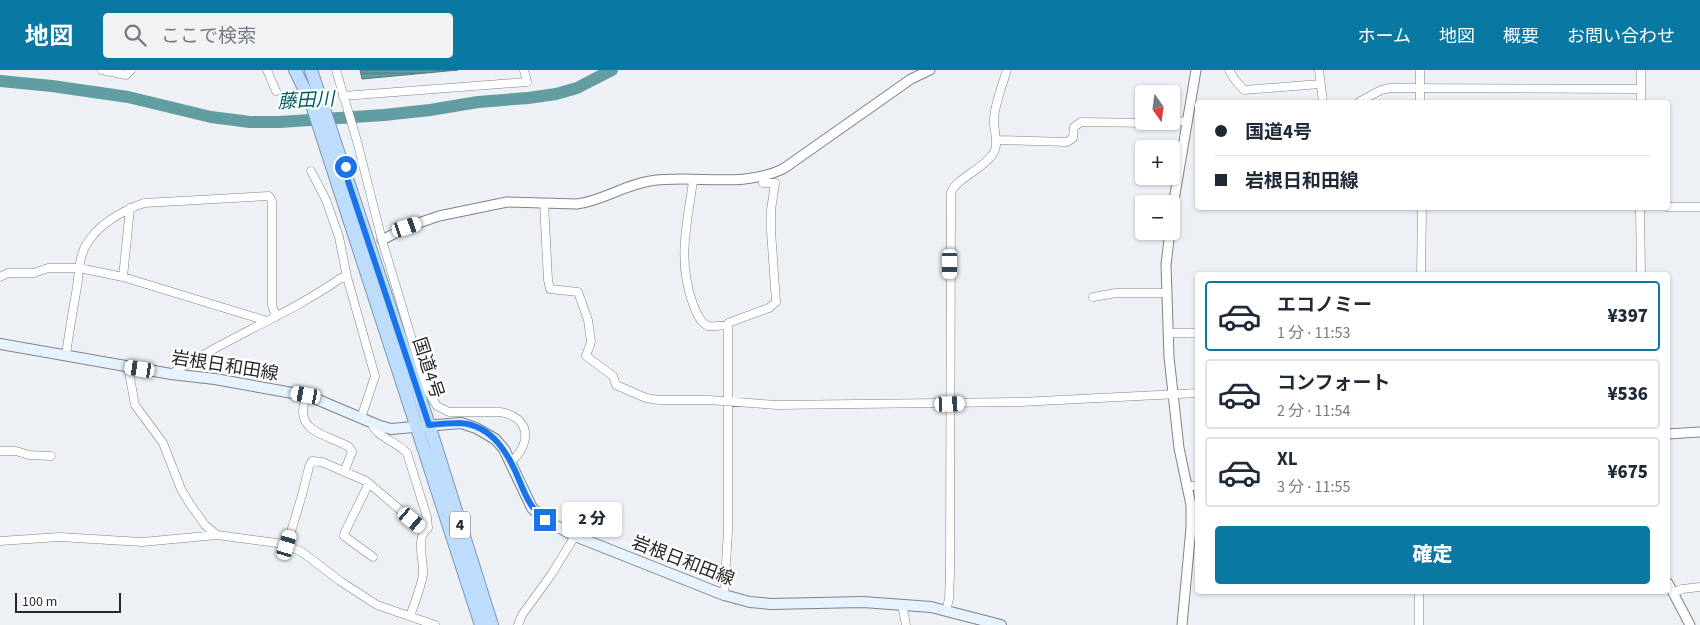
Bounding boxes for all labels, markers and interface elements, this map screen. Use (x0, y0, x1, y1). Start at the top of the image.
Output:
search box (103, 13, 453, 58)
text: 地図 (25, 19, 73, 54)
icon: search (121, 21, 149, 49)
text: ここで検索 (161, 23, 256, 50)
text: ホーム (1358, 24, 1411, 49)
text: 地図 (1439, 24, 1475, 49)
text: 概要 (1503, 24, 1539, 49)
text: お問い合わせ (1567, 24, 1675, 49)
north arrow (1135, 85, 1180, 130)
map controls (1135, 85, 1180, 240)
water label: 藤田川 (277, 86, 337, 116)
text: 国道4号 (1245, 119, 1312, 146)
button: + (1135, 140, 1180, 185)
route start (335, 156, 357, 178)
text: 岩根日和田線 (1245, 168, 1359, 195)
button: − (1135, 195, 1180, 240)
car (390, 215, 423, 239)
car (942, 249, 957, 279)
text: エコノミー (1277, 292, 1372, 319)
icon: car (1217, 294, 1262, 339)
text: ¥397 (1607, 303, 1648, 330)
text: 1 分 · 11:53 (1277, 322, 1350, 344)
street label: 国道4号 (406, 334, 450, 402)
street label: 岩根日和田線 (170, 345, 280, 387)
car (124, 359, 155, 379)
text: コンフォート (1277, 370, 1390, 397)
icon: car (1217, 372, 1262, 417)
text: ¥536 (1607, 381, 1648, 408)
car (289, 385, 322, 405)
car (934, 396, 965, 412)
text: 2 分 · 11:54 (1277, 400, 1350, 422)
text: XL (1277, 446, 1298, 473)
icon: car (1217, 450, 1262, 495)
text: ¥675 (1607, 459, 1648, 486)
text: 3 分 · 11:55 (1277, 476, 1350, 498)
callout: 2 分 (562, 502, 622, 538)
car (395, 505, 428, 535)
text: 2 分 (578, 508, 606, 530)
route end (534, 509, 556, 531)
road number: 4 (450, 512, 470, 538)
button: 確定 (1215, 526, 1650, 584)
car (275, 528, 298, 562)
street label: 岩根日和田線 (628, 530, 738, 592)
scale bar (15, 590, 121, 613)
text: 100 m (22, 592, 57, 612)

